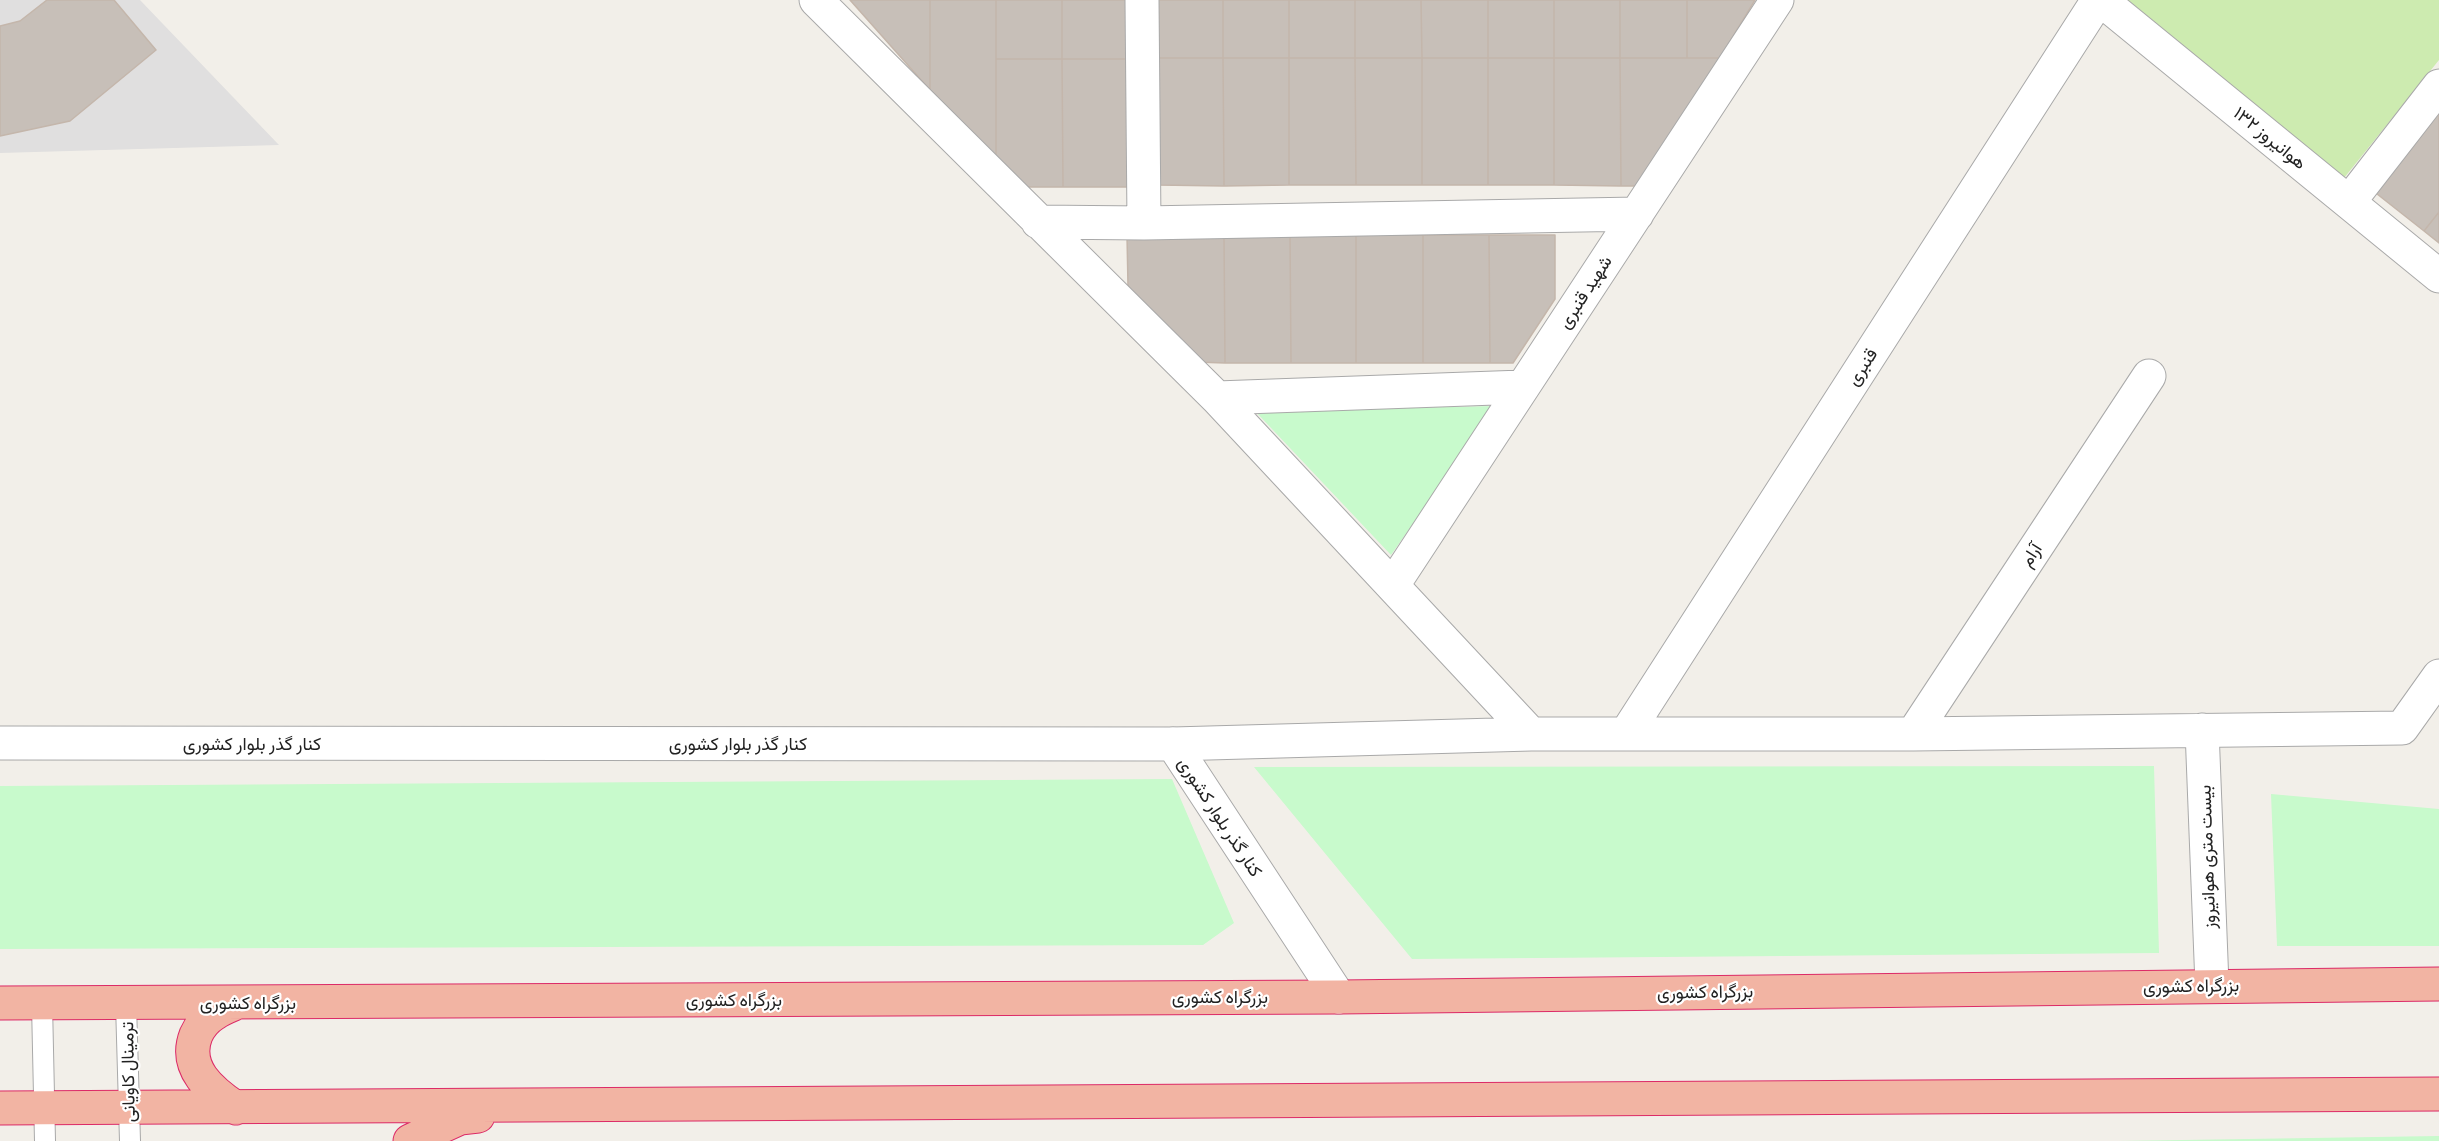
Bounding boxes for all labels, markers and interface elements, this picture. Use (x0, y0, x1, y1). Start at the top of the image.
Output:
street label: هوانیروز ۱۳۲ (2229, 102, 2311, 174)
street label: شهید قنبری (1553, 251, 1617, 333)
street label: قنبری (1842, 344, 1882, 390)
street label: آرام (2015, 539, 2047, 571)
street label: کنار گذر بلوار کشوری (183, 733, 321, 755)
street label: کنار گذر بلوار کشوری (669, 733, 807, 755)
street label: کنار گذر بلوار کشوری (1173, 753, 1267, 881)
street label: بیست متری هوانیروز (2194, 785, 2220, 929)
street label: بزرگراه کشوری (2143, 974, 2239, 998)
street label: بزرگراه کشوری (1657, 980, 1753, 1004)
street label: بزرگراه کشوری (1172, 986, 1268, 1008)
street label: بزرگراه کشوری (686, 989, 782, 1011)
street label: بزرگراه کشوری (200, 992, 296, 1014)
street label: ترمینال کاویانی (116, 1021, 140, 1123)

